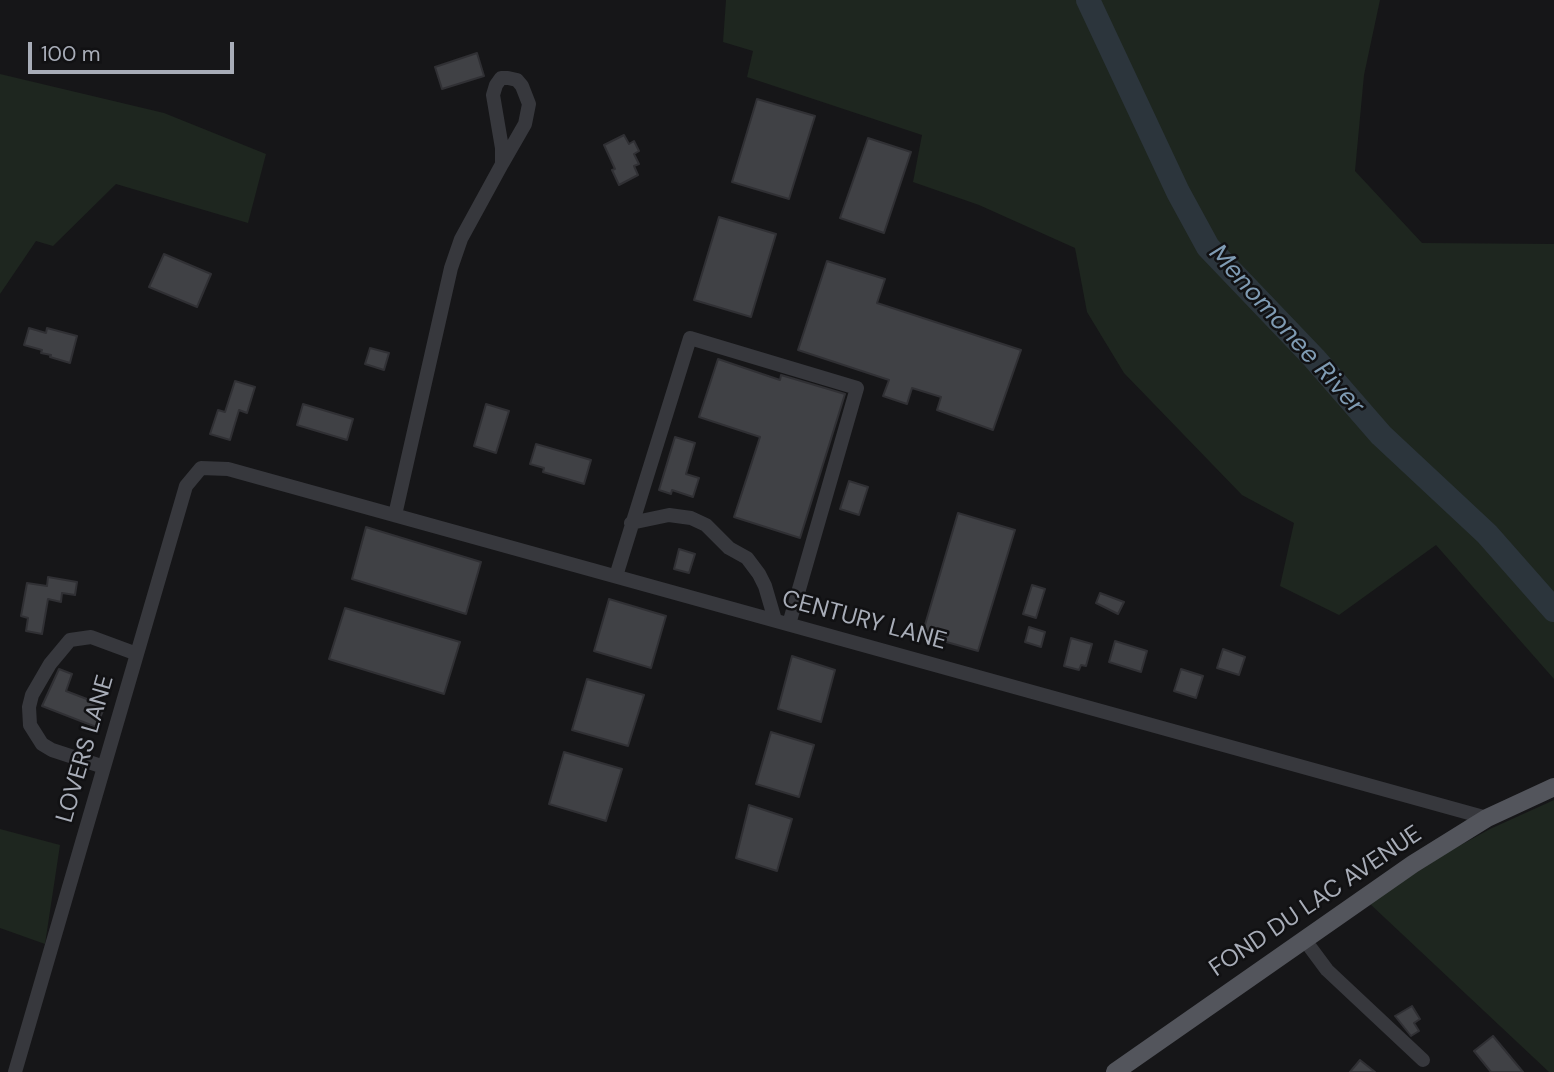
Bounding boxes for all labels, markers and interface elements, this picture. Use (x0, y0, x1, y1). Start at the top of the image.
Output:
scale bar (32, 28, 238, 72)
text: 100 m (41, 40, 101, 68)
water label: Menomonee River (1202, 239, 1370, 421)
street label: CENTURY LANE (779, 585, 949, 657)
street label: LOVERS LANE (51, 672, 121, 826)
street label: FOND DU LAC AVENUE (1204, 820, 1428, 984)

